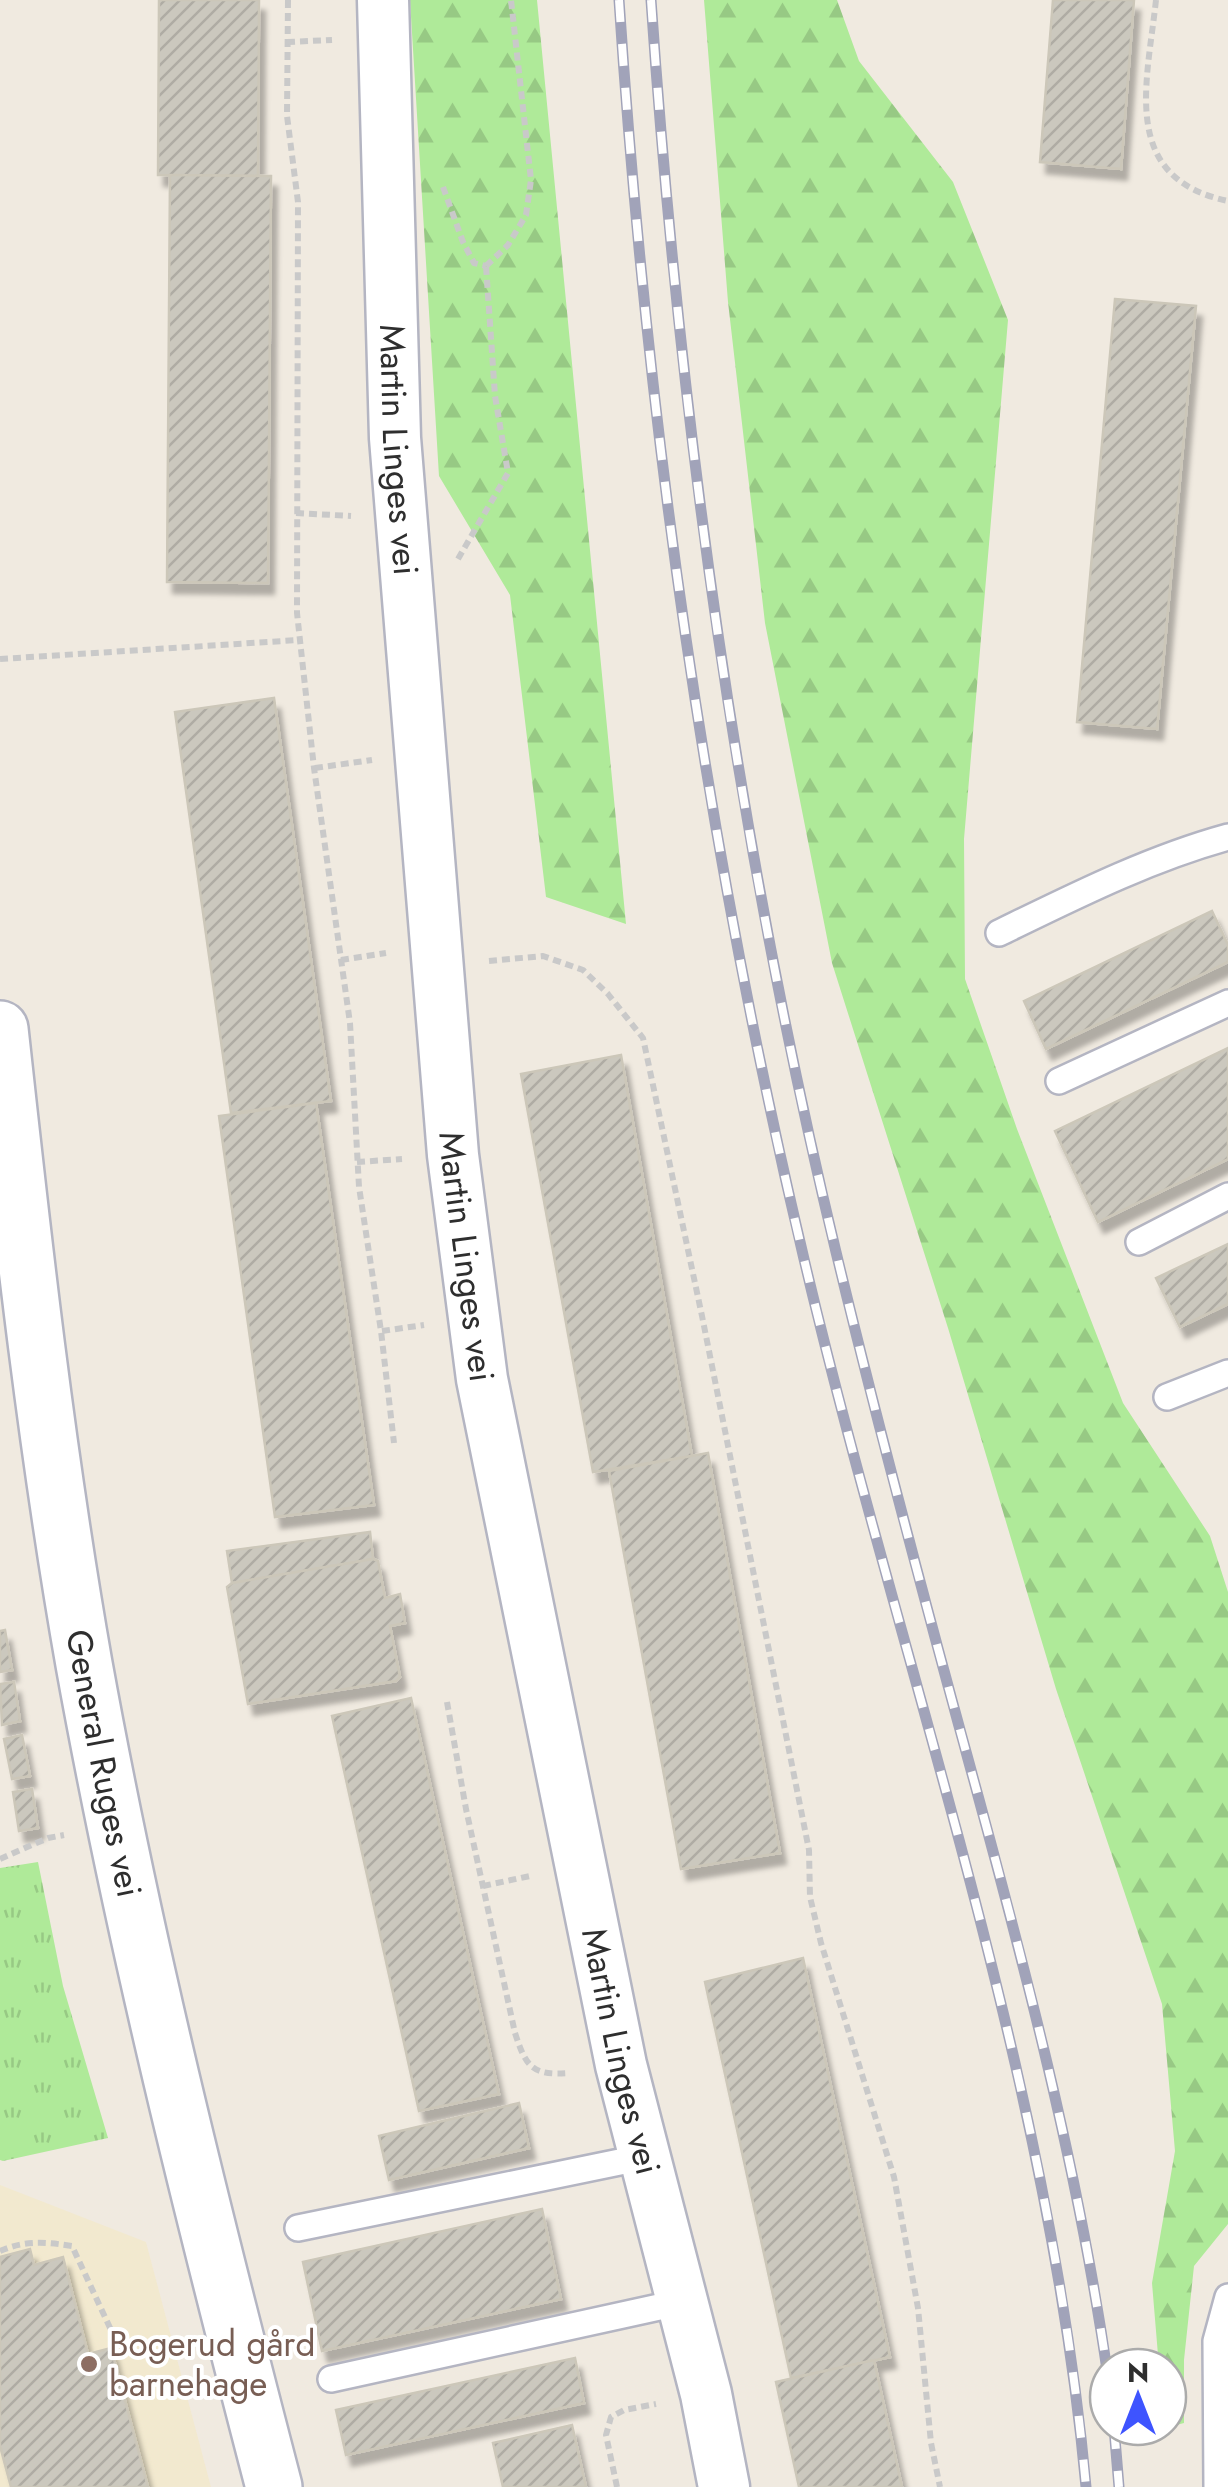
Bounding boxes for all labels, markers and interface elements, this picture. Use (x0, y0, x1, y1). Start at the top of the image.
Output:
street label: Martin Linges vei (367, 323, 431, 577)
street label: Martin Linges vei (426, 1130, 507, 1385)
street label: General Ruges vei (53, 1626, 155, 1902)
street label: Martin Linges vei (569, 1924, 673, 2180)
place label: Bogerud gård barnehage (109, 2319, 315, 2409)
north arrow (1088, 2347, 1188, 2447)
text: N (1127, 2352, 1149, 2393)
marker: Bogerud gård barnehage (78, 2353, 100, 2375)

